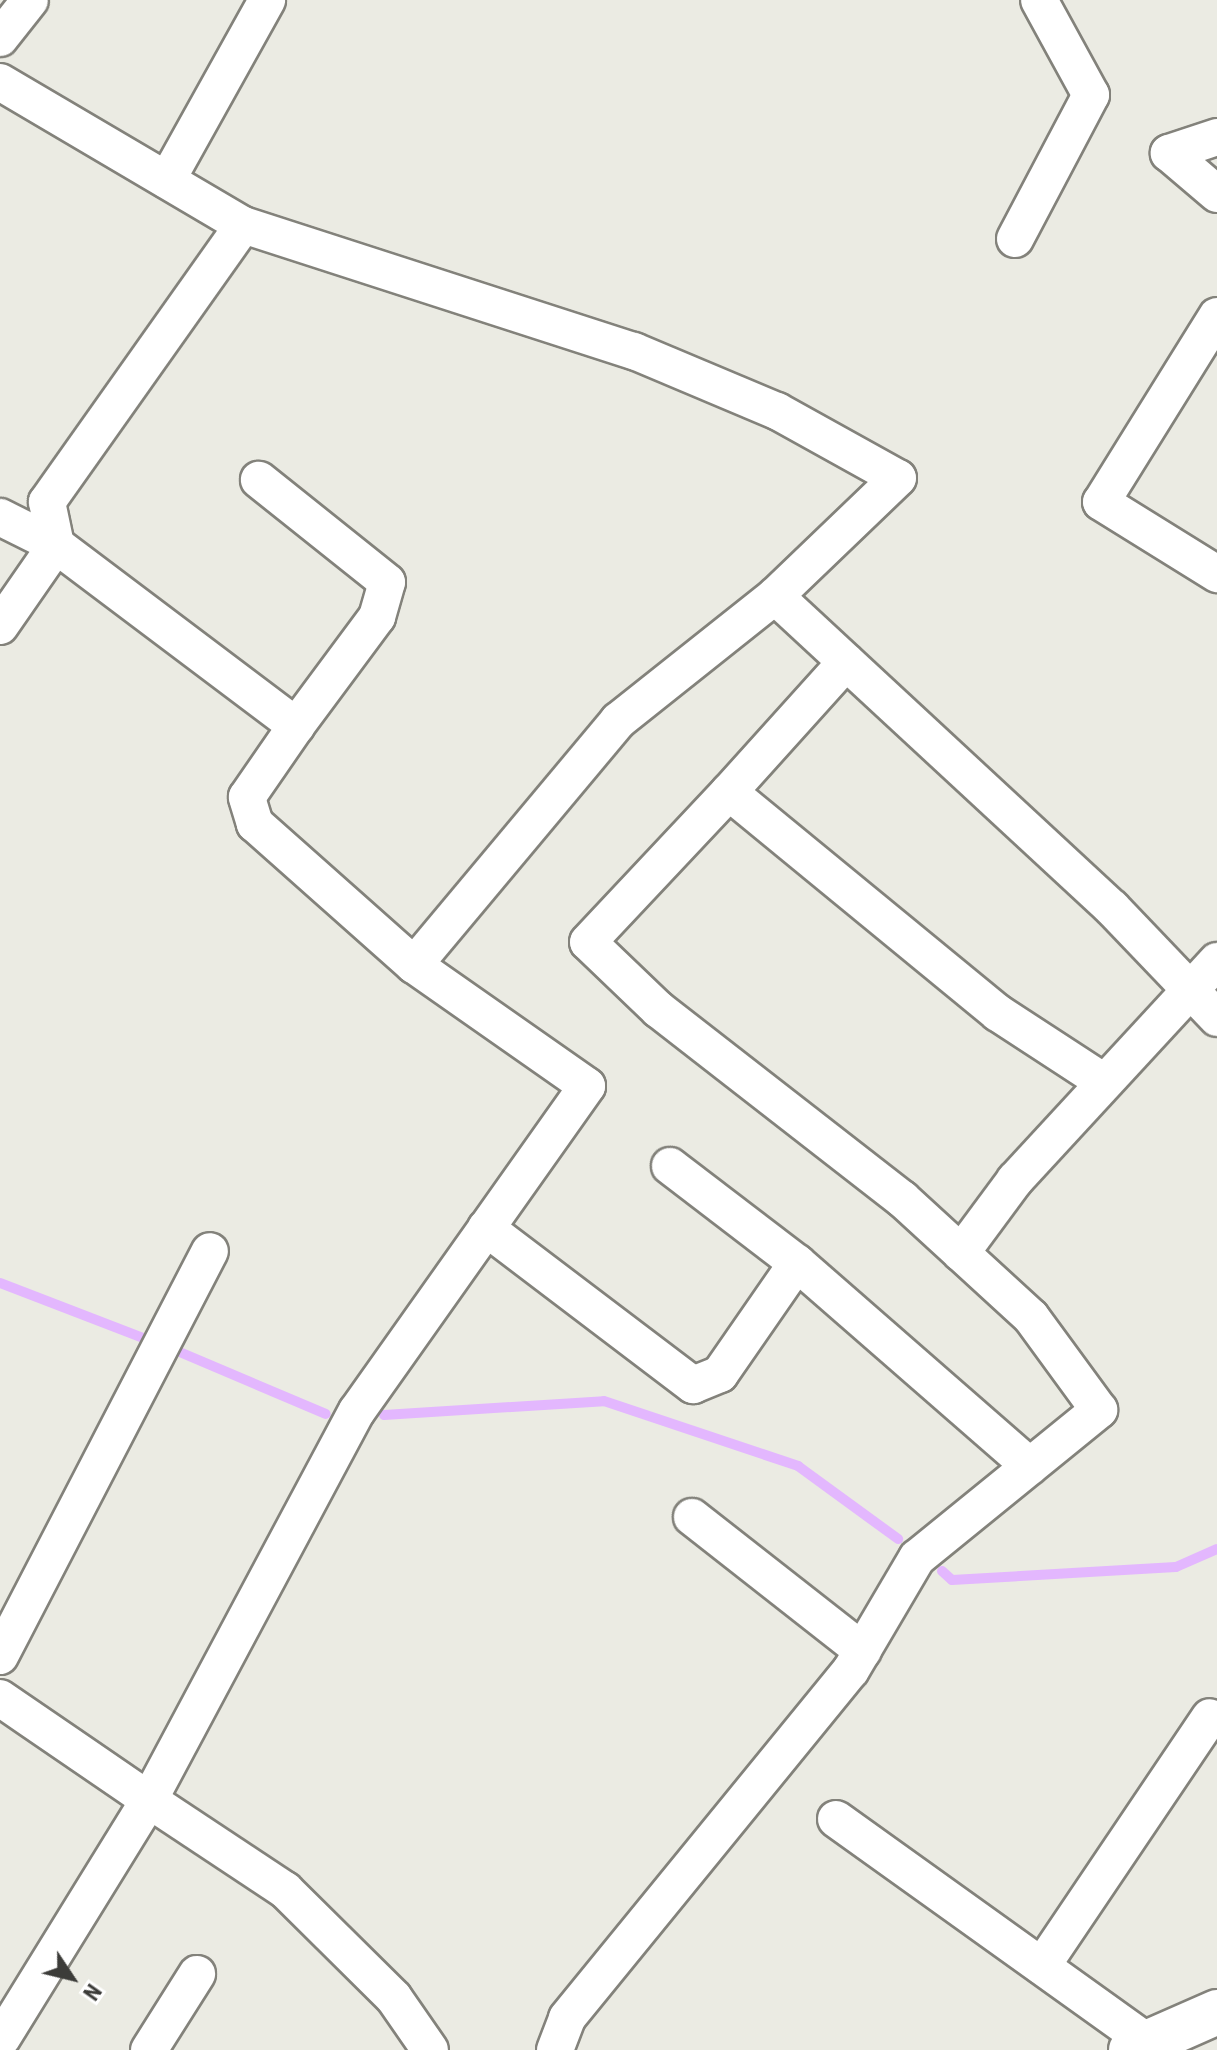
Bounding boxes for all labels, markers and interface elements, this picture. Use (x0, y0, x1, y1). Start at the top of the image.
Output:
north arrow (32, 1938, 112, 2018)
text: N (78, 1979, 106, 2005)

